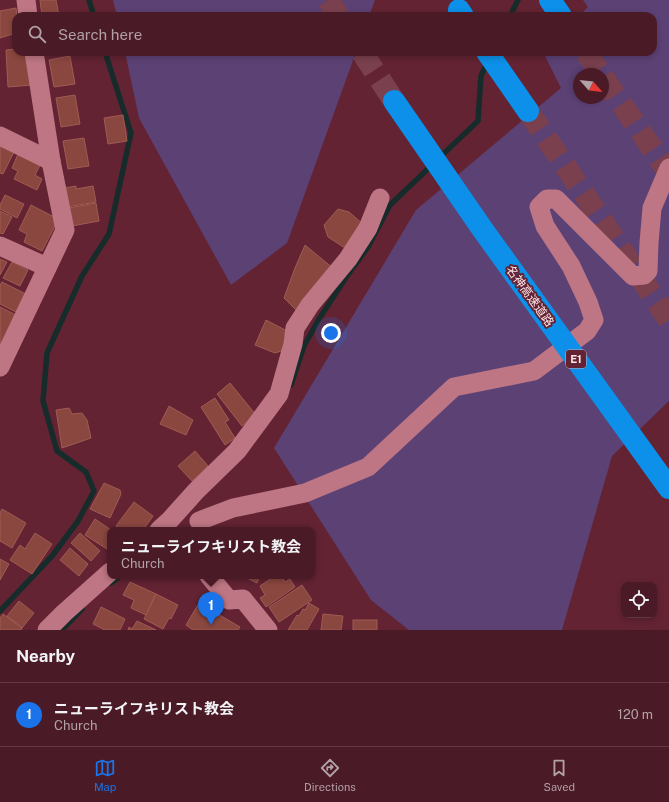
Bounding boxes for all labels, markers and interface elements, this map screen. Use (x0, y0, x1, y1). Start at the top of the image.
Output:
search box (12, 12, 657, 56)
icon: search (26, 23, 48, 45)
text: Search here (58, 26, 142, 43)
north arrow (573, 68, 609, 104)
street label: 名神高速道路 (503, 263, 557, 329)
your location (321, 323, 341, 343)
road number: E1 (566, 350, 586, 368)
popup (107, 527, 315, 579)
text: ニューライフキリスト教会 (121, 538, 301, 555)
text: Church (121, 556, 165, 571)
map controls (621, 582, 657, 618)
button: locate (621, 582, 657, 618)
pin: 1 (198, 592, 224, 625)
text: Nearby (16, 646, 75, 666)
text: ニューライフキリスト教会 (54, 700, 234, 717)
text: 1 (26, 707, 32, 722)
text: 120 m (618, 707, 653, 722)
text: Church (54, 718, 98, 733)
tab: Map (94, 757, 116, 793)
tab: Directions (304, 757, 356, 793)
tab: Saved (544, 757, 575, 793)

